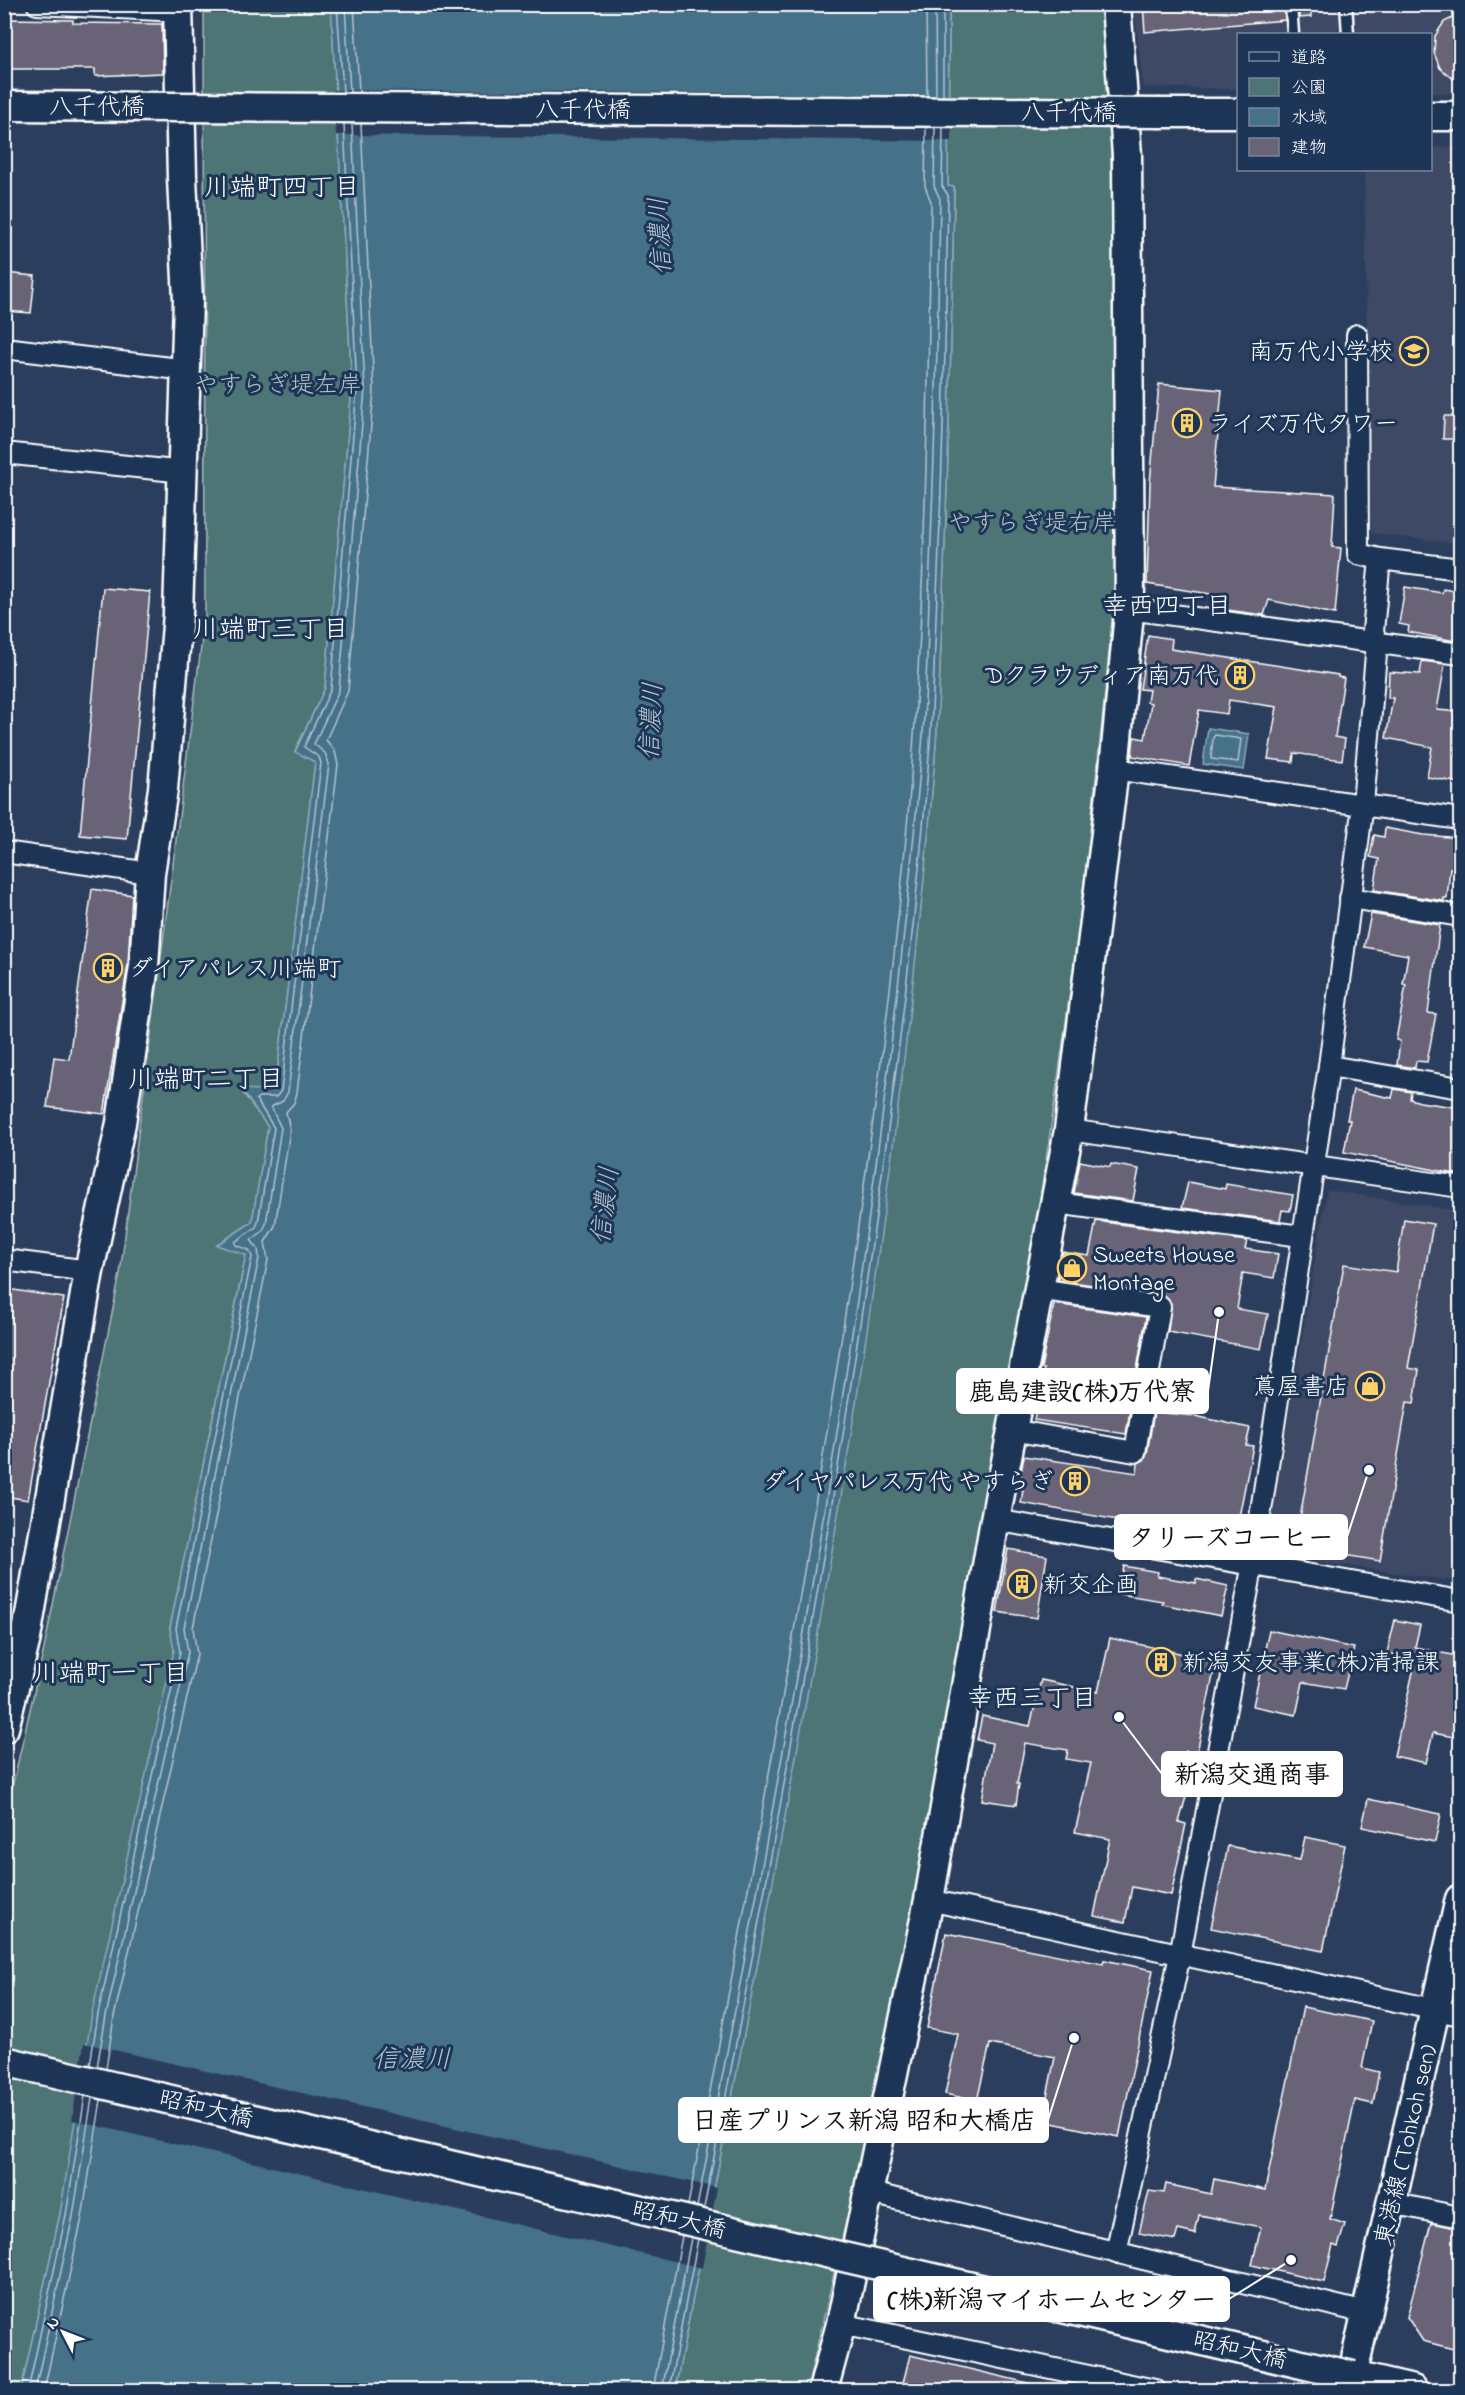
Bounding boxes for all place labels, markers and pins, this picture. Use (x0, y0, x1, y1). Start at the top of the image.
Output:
school or university icon: 南万代小学校 (1398, 335, 1430, 367)
place label: 南万代小学校 (1249, 336, 1393, 371)
building icon: ライズ万代タワー (1171, 407, 1203, 439)
place label: ライズ万代タワー (1208, 408, 1398, 443)
building icon: Dクラウディア南万代 (1224, 659, 1256, 691)
place label: Dクラウディア南万代 (984, 660, 1219, 695)
building icon: ダイアパレス川端町 (92, 952, 124, 984)
place label: ダイアパレス川端町 (129, 953, 341, 988)
place label: Sweets House Montage (1093, 1239, 1235, 1302)
shop icon: Sweets House Montage (1056, 1252, 1088, 1284)
callout: 鹿島建設(株)万代寮 (957, 1369, 1208, 1413)
shop icon: 蔦屋書店 (1354, 1370, 1386, 1402)
place label: 蔦屋書店 (1253, 1371, 1349, 1406)
building icon: ダイヤパレス万代 やすらぎ (1059, 1465, 1091, 1497)
place label: ダイヤパレス万代 やすらぎ (762, 1466, 1054, 1501)
callout: タリーズコーヒー (1115, 1515, 1347, 1559)
building icon: 新交企画 (1006, 1568, 1038, 1600)
place label: 新交企画 (1043, 1569, 1139, 1604)
building icon: 新潟交友事業(株)清掃課 (1145, 1646, 1177, 1678)
place label: 新潟交友事業(株)清掃課 (1182, 1647, 1439, 1682)
callout: 新潟交通商事 (1162, 1752, 1342, 1796)
callout: 日産プリンス新潟 昭和大橋店 (679, 2098, 1048, 2142)
callout: (株)新潟マイホームセンター (874, 2277, 1229, 2321)

